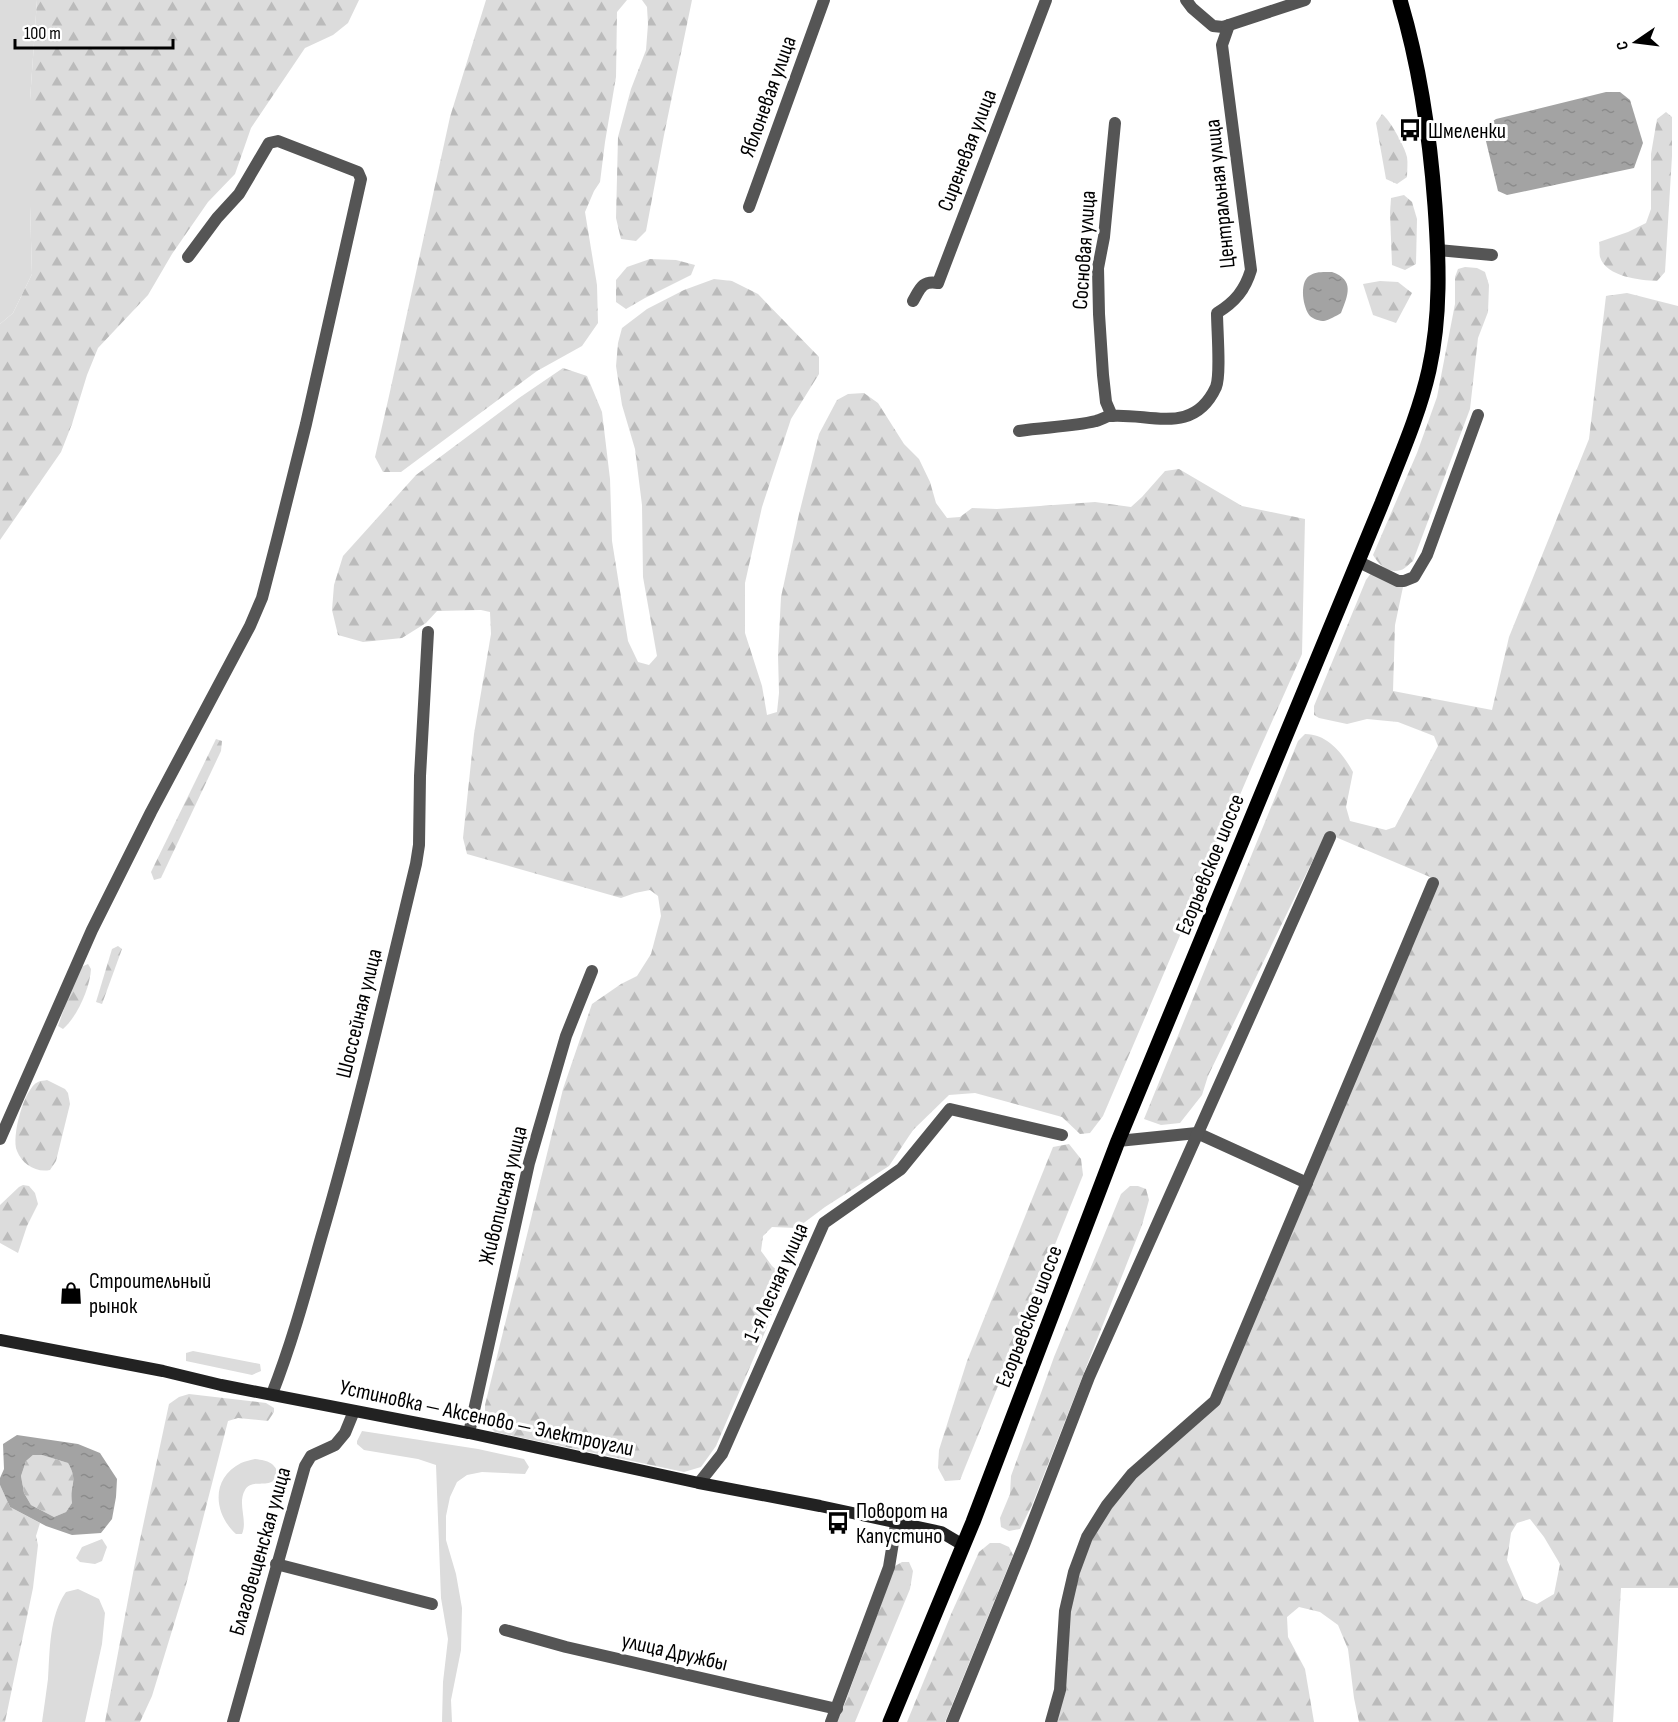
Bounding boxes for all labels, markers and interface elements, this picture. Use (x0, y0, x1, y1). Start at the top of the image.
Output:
scale bar (15, 12, 172, 50)
north arrow (1606, 12, 1666, 72)
text: 100 m (24, 23, 61, 44)
street label: Яблоневая улица (734, 32, 803, 161)
text: С (1613, 39, 1633, 52)
street label: Сиреневая улица (932, 86, 1003, 215)
bus stop icon: Шмеленки (1397, 117, 1423, 143)
street label: Центральная улица (1199, 118, 1242, 270)
place label: Шмеленки (1428, 118, 1506, 145)
street label: Сосновая улица (1067, 190, 1102, 311)
street label: Егорьевское шоссе (1170, 790, 1251, 939)
street label: Шоссейная улица (330, 946, 389, 1081)
street label: Живописная улица (473, 1123, 534, 1267)
street label: 1-я Лесная улица (738, 1219, 815, 1346)
street label: Егорьевское шоссе (990, 1242, 1069, 1391)
place label: Строительный рынок (89, 1268, 211, 1320)
shop icon: Строительный рынок (58, 1280, 84, 1306)
street label: Устиновка — Аксеново — Электроугли (337, 1374, 636, 1463)
street label: Благовещенская улица (223, 1464, 297, 1639)
place label: Поворот на Капустино (856, 1498, 948, 1550)
bus stop icon: Поворот на Капустино (825, 1510, 851, 1536)
street label: улица Дружбы (619, 1627, 730, 1678)

